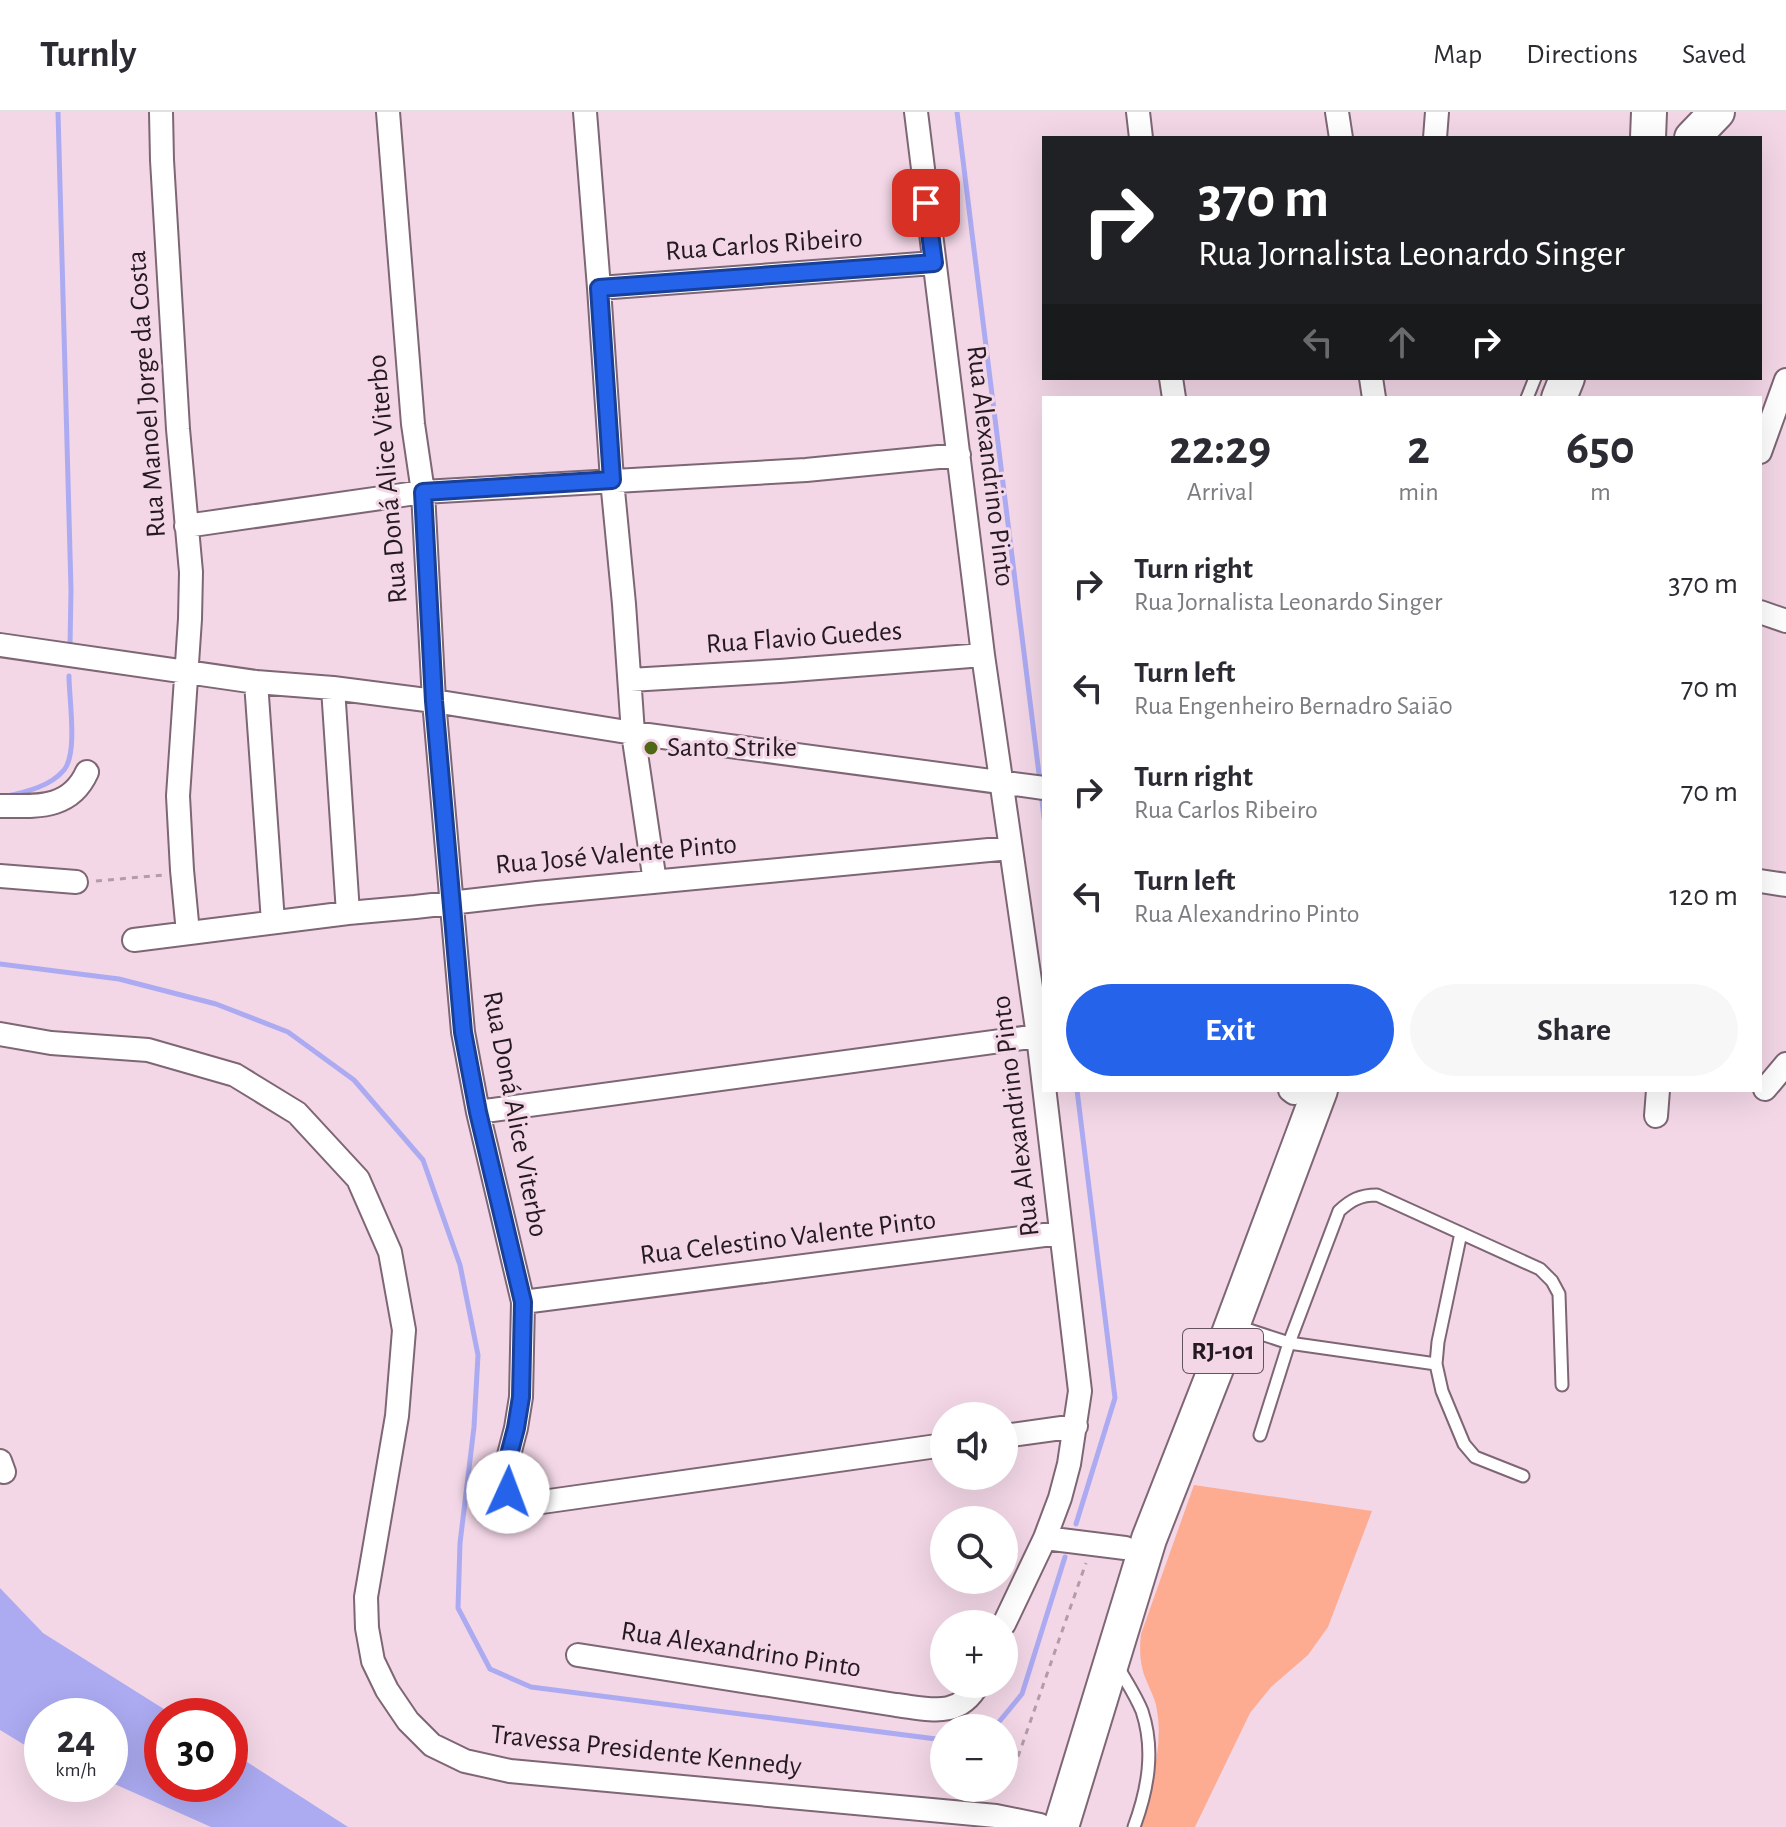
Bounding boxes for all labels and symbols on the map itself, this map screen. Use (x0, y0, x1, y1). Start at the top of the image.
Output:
pin (892, 169, 960, 237)
street label: Rua Carlos Ribeiro (664, 224, 864, 266)
street label: Rua Manoel Jorge da Costa (123, 249, 171, 539)
street label: Rua Alexandrino Pinto (961, 344, 1019, 588)
street label: Rua Doná Alice Viterbo (363, 353, 413, 605)
street label: Rua Flavio Guedes (705, 617, 903, 659)
place label: Santo Strike (667, 734, 797, 762)
marker: Santo Strike (642, 739, 660, 757)
street label: Rua José Valente Pinto (494, 830, 738, 880)
street label: Rua Doná Alice Viterbo (477, 989, 553, 1239)
street label: Rua Alexandrino Pinto (987, 994, 1045, 1238)
street label: Rua Celestino Valente Pinto (638, 1206, 938, 1270)
road number: RJ-101 (1183, 1329, 1263, 1373)
position arrow (466, 1450, 550, 1534)
street label: Rua Alexandrino Pinto (619, 1617, 863, 1683)
speed limit sign: 30 (144, 1698, 248, 1802)
street label: Travessa Presidente Kennedy (489, 1721, 803, 1781)

